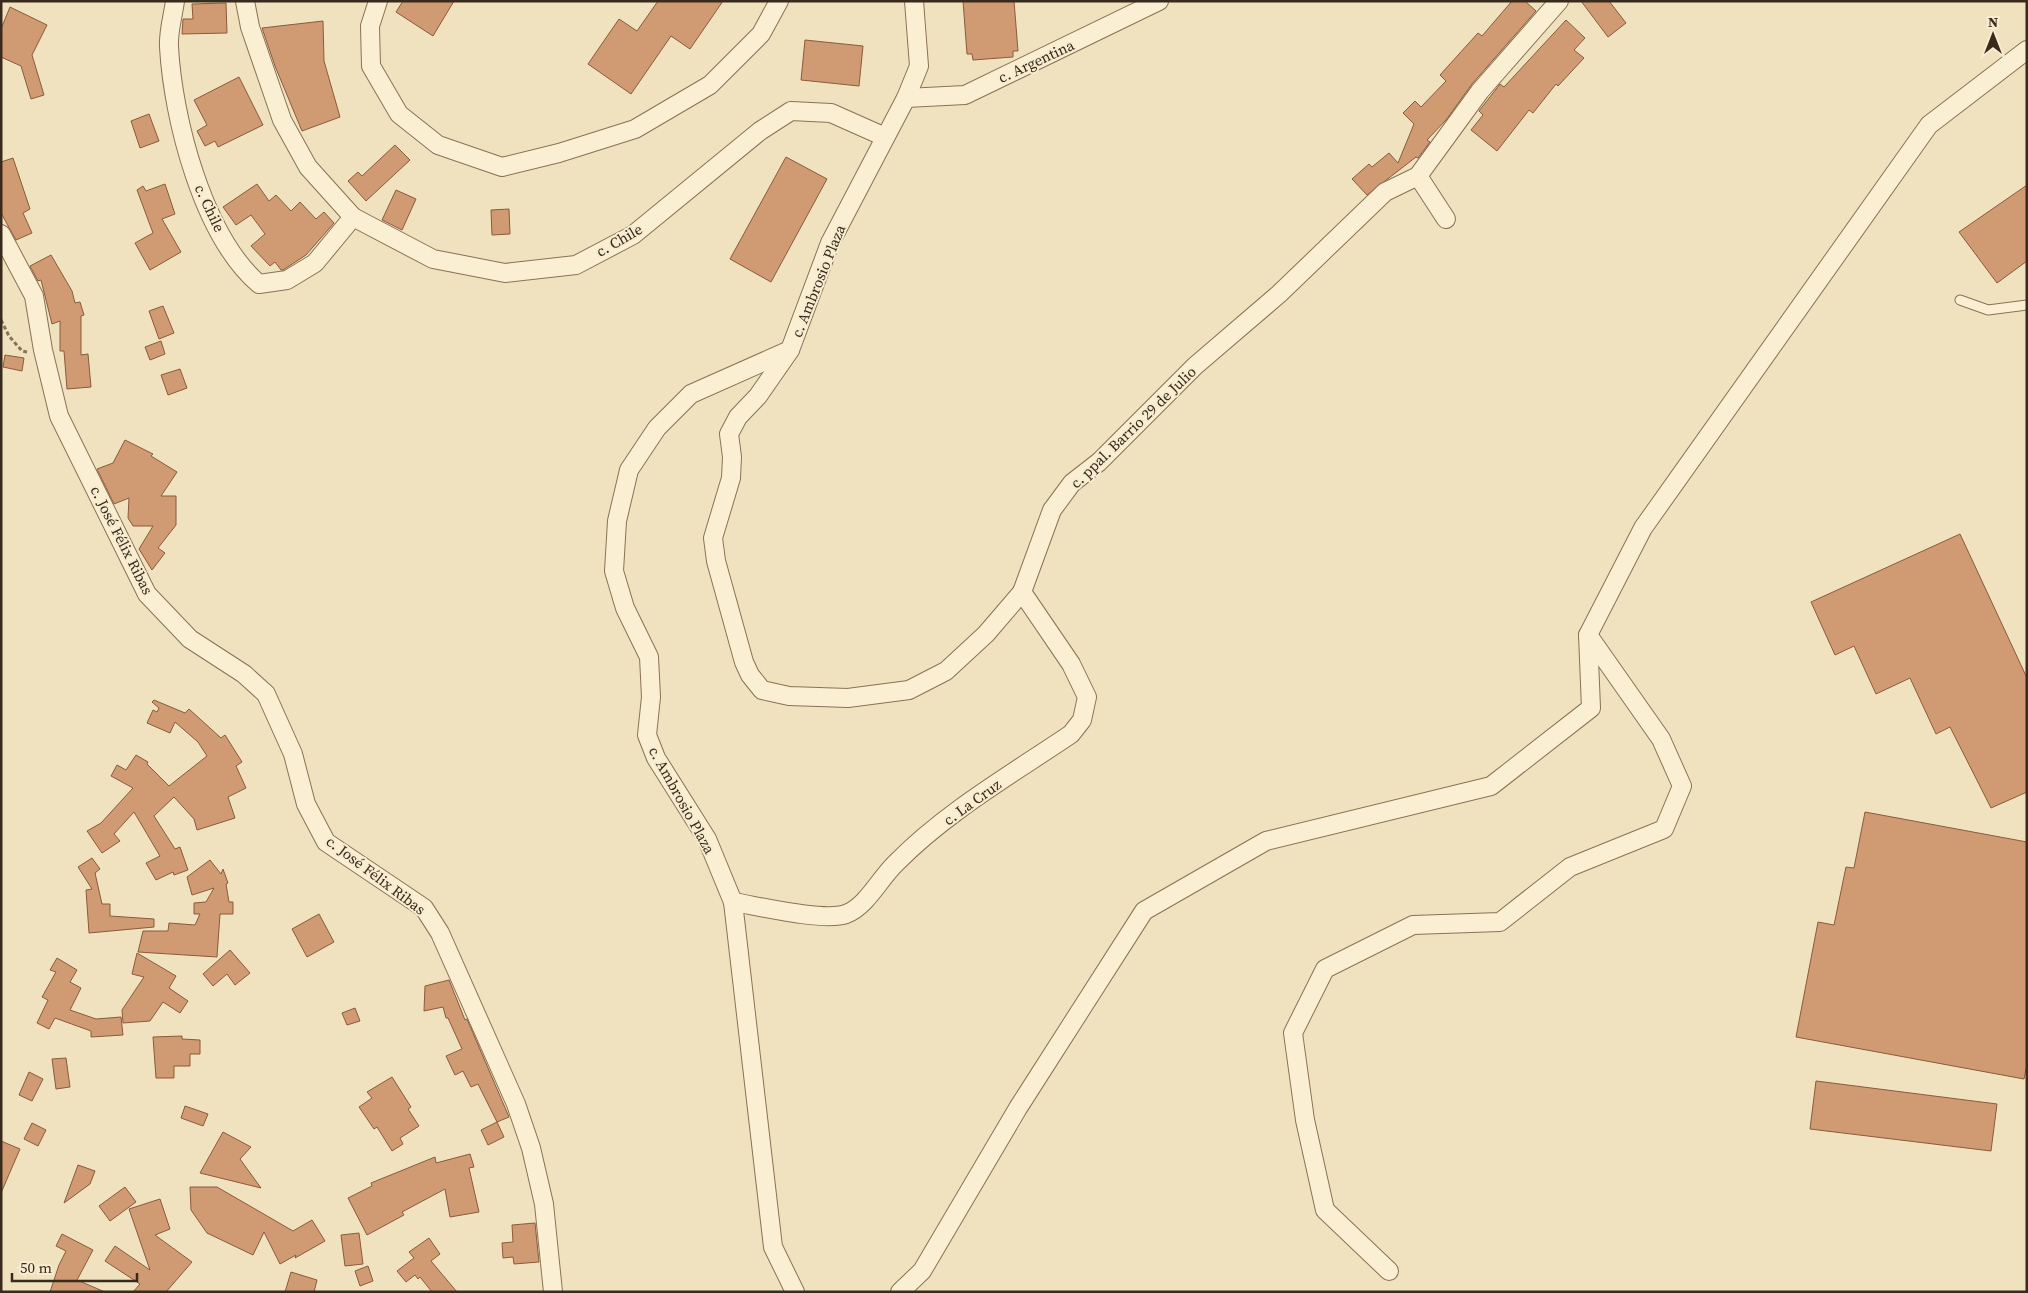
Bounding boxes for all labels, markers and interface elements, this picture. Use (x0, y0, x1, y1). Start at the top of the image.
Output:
north arrow (1968, 10, 2018, 60)
text: N (1988, 12, 1998, 32)
street label: c. Argentina (994, 34, 1078, 88)
street label: c. Chile (190, 181, 230, 236)
street label: c. Chile (592, 218, 646, 262)
street label: c. Ambrosio Plaza (786, 221, 850, 340)
street label: c. ppal. Barrio 29 de Julio (1065, 361, 1201, 493)
street label: c. José Félix Ribas (86, 482, 158, 598)
street label: c. Ambrosio Plaza (644, 742, 720, 858)
street label: c. La Cruz (939, 774, 1005, 830)
street label: c. José Félix Ribas (322, 831, 430, 919)
scale bar (12, 1250, 138, 1282)
text: 50 m (20, 1257, 52, 1278)

